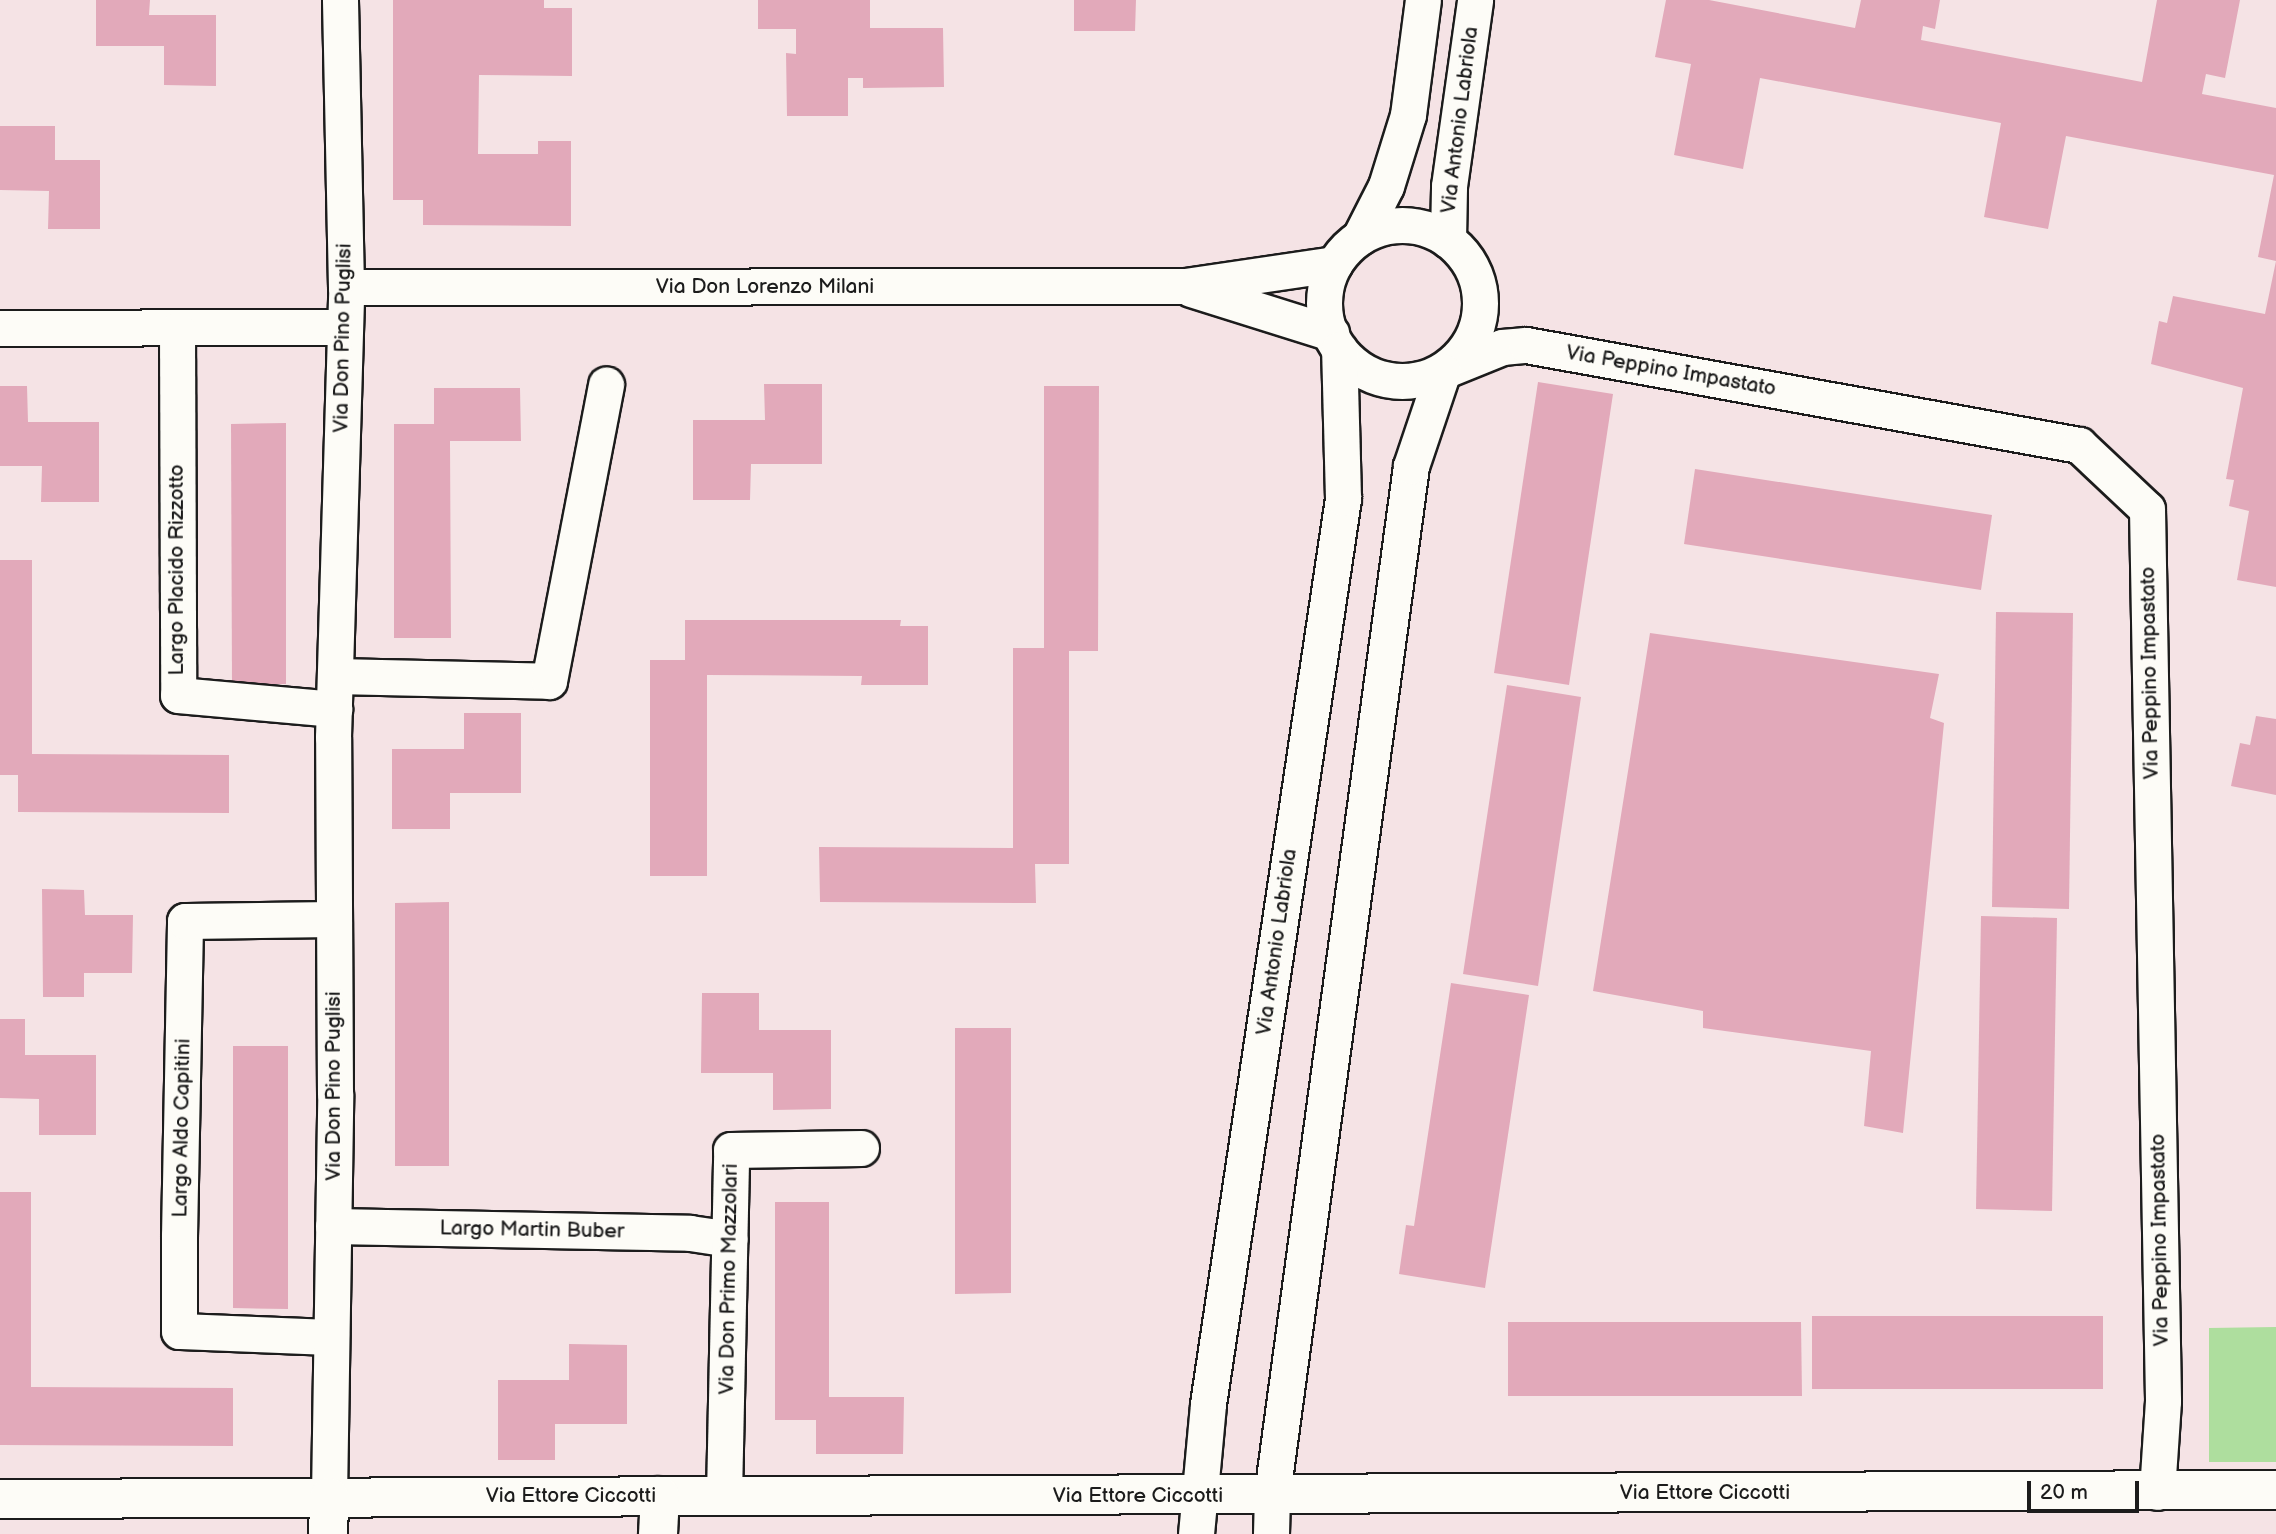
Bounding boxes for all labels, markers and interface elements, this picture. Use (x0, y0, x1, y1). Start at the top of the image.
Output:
street label: Via Antonio Labriola (1436, 25, 1484, 215)
street label: Via Don Pino Puglisi (329, 243, 357, 433)
street label: Via Don Lorenzo Milani (656, 274, 874, 300)
street label: Via Peppino Impastato (1564, 340, 1778, 402)
street label: Largo Placido Rizzotto (164, 464, 190, 676)
street label: Via Peppino Impastato (2136, 566, 2164, 780)
street label: Via Antonio Labriola (1251, 847, 1303, 1037)
street label: Via Don Pino Puglisi (321, 991, 347, 1181)
street label: Largo Aldo Capitini (168, 1038, 196, 1218)
street label: Via Peppino Impastato (2146, 1133, 2174, 1347)
street label: Via Don Primo Mazzolari (714, 1163, 744, 1395)
street label: Largo Martin Buber (439, 1216, 625, 1244)
scale bar (2031, 1468, 2143, 1512)
street label: Via Ettore Ciccotti (1620, 1480, 1790, 1506)
text: 20 m (2040, 1480, 2088, 1505)
street label: Via Ettore Ciccotti (486, 1483, 656, 1509)
street label: Via Ettore Ciccotti (1053, 1483, 1223, 1509)

